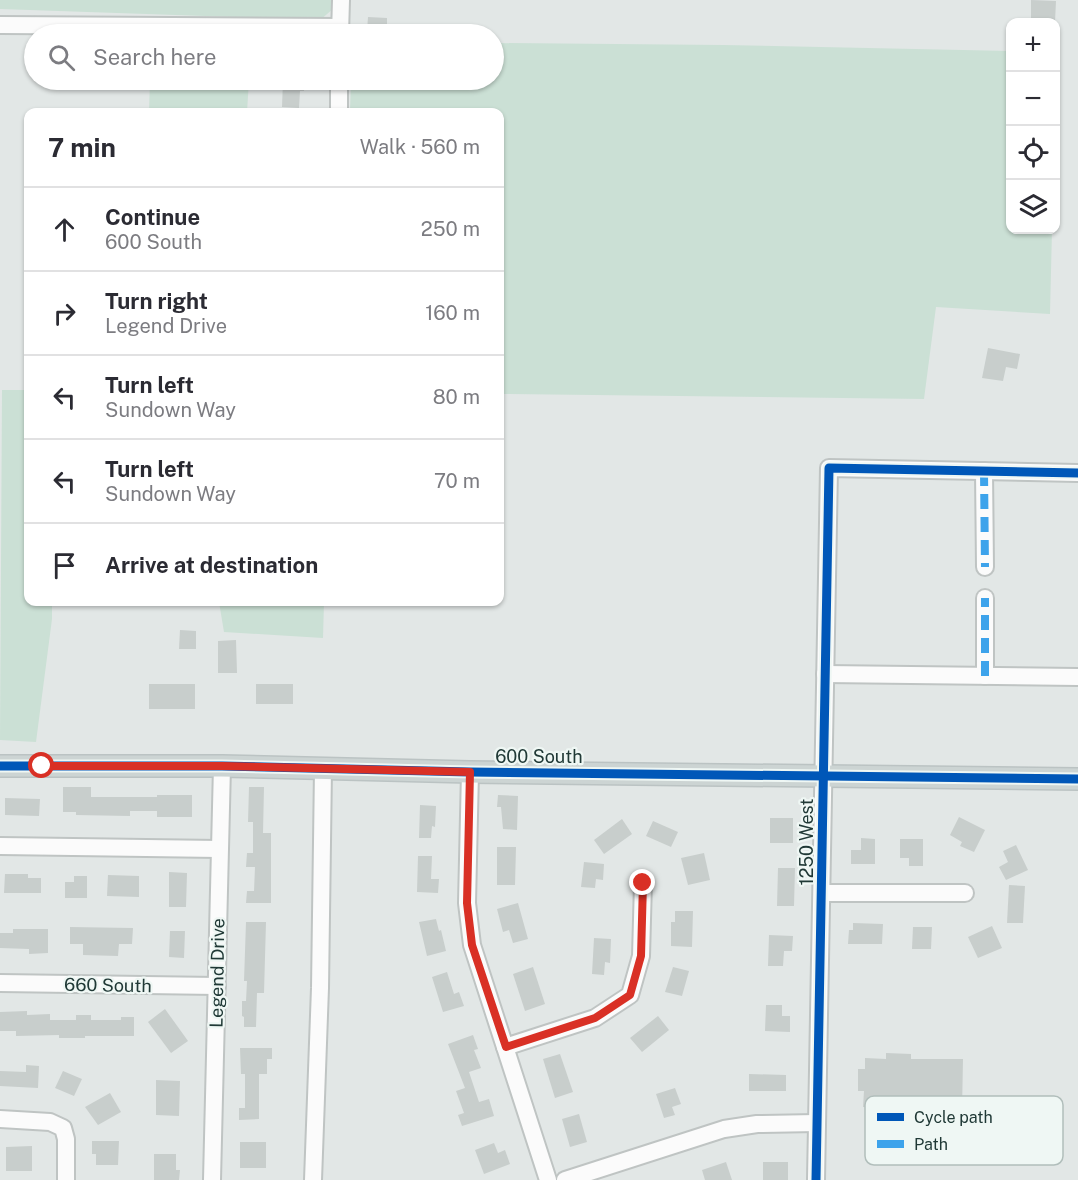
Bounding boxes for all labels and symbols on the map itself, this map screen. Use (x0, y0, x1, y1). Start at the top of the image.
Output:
street label: 600 South (495, 746, 583, 767)
route start (28, 752, 54, 778)
street label: 1250 West (796, 799, 817, 885)
route end (629, 869, 655, 895)
street label: Legend Drive (206, 918, 228, 1028)
street label: 660 South (64, 974, 152, 996)
legend (865, 1096, 1063, 1165)
text: Cycle path (914, 1108, 993, 1127)
text: Path (914, 1135, 948, 1154)

